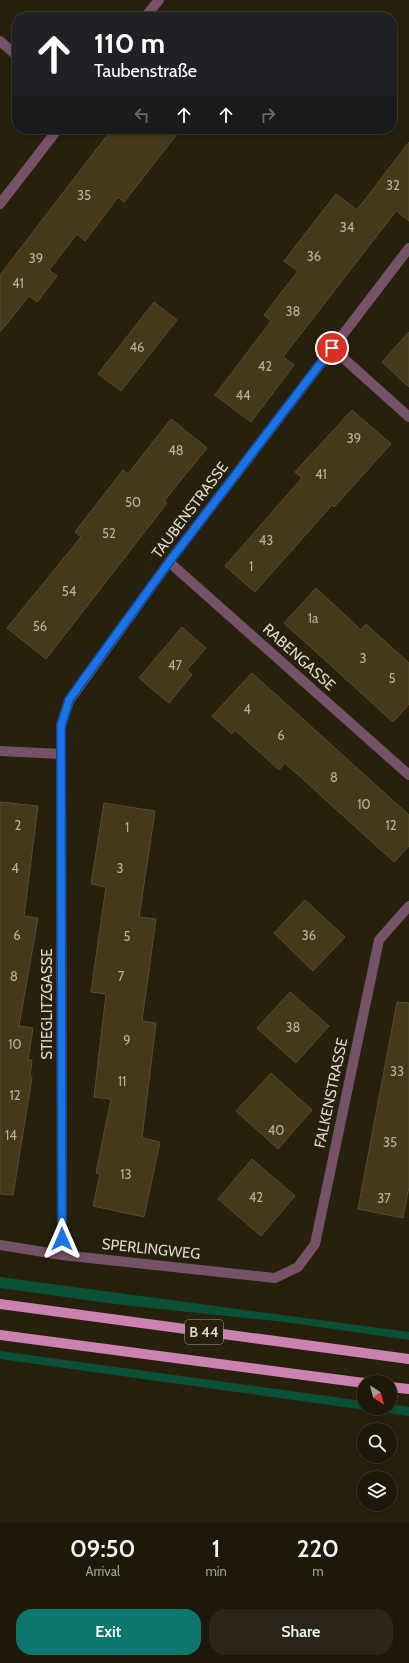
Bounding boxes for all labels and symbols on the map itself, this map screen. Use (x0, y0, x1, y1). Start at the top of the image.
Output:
house number: 32 (386, 177, 400, 193)
house number: 35 (77, 187, 91, 203)
house number: 34 (340, 219, 355, 235)
house number: 36 (307, 248, 321, 264)
house number: 39 (29, 250, 43, 266)
house number: 41 (12, 275, 24, 291)
house number: 38 (286, 303, 301, 319)
pin (315, 331, 349, 365)
house number: 46 (130, 339, 144, 355)
house number: 42 (258, 358, 272, 374)
house number: 44 (235, 387, 251, 403)
house number: 39 (347, 430, 361, 446)
house number: 48 (168, 442, 184, 458)
street label: TAUBENSTRASSE (148, 458, 232, 562)
house number: 41 (315, 466, 327, 482)
house number: 50 (125, 494, 141, 510)
house number: 52 (102, 525, 116, 541)
house number: 43 (259, 532, 273, 548)
house number: 1 (249, 558, 253, 574)
house number: 54 (62, 583, 77, 599)
house number: 1a (308, 610, 319, 626)
house number: 56 (33, 618, 47, 634)
street label: RABENGASSE (259, 620, 339, 694)
house number: 3 (359, 650, 367, 666)
house number: 47 (168, 657, 182, 673)
house number: 5 (388, 670, 396, 686)
house number: 4 (243, 701, 251, 717)
house number: 6 (277, 727, 285, 743)
house number: 8 (330, 769, 338, 785)
house number: 10 (357, 796, 371, 812)
house number: 2 (15, 817, 22, 833)
house number: 12 (385, 817, 397, 833)
house number: 1 (125, 819, 129, 835)
house number: 4 (11, 860, 19, 876)
house number: 3 (116, 860, 124, 876)
house number: 6 (13, 927, 21, 943)
house number: 36 (302, 927, 316, 943)
house number: 5 (123, 928, 131, 944)
street label: STIEGLITZGASSE (38, 948, 56, 1060)
house number: 8 (10, 968, 18, 984)
house number: 7 (118, 968, 125, 984)
house number: 38 (286, 1019, 301, 1035)
house number: 9 (123, 1032, 131, 1048)
house number: 10 (8, 1036, 22, 1052)
street label: FALKENSTRASSE (311, 1036, 351, 1150)
house number: 33 (390, 1063, 404, 1079)
house number: 11 (118, 1073, 126, 1089)
house number: 12 (9, 1087, 21, 1103)
house number: 40 (268, 1122, 284, 1138)
house number: 14 (5, 1127, 17, 1143)
house number: 35 (383, 1134, 397, 1150)
house number: 13 (120, 1166, 132, 1182)
house number: 42 (249, 1189, 263, 1205)
house number: 37 (377, 1190, 391, 1206)
position arrow (41, 1218, 83, 1260)
street label: SPERLINGWEG (101, 1235, 201, 1263)
road number: B 44 (185, 1320, 223, 1344)
north arrow (357, 1375, 397, 1415)

